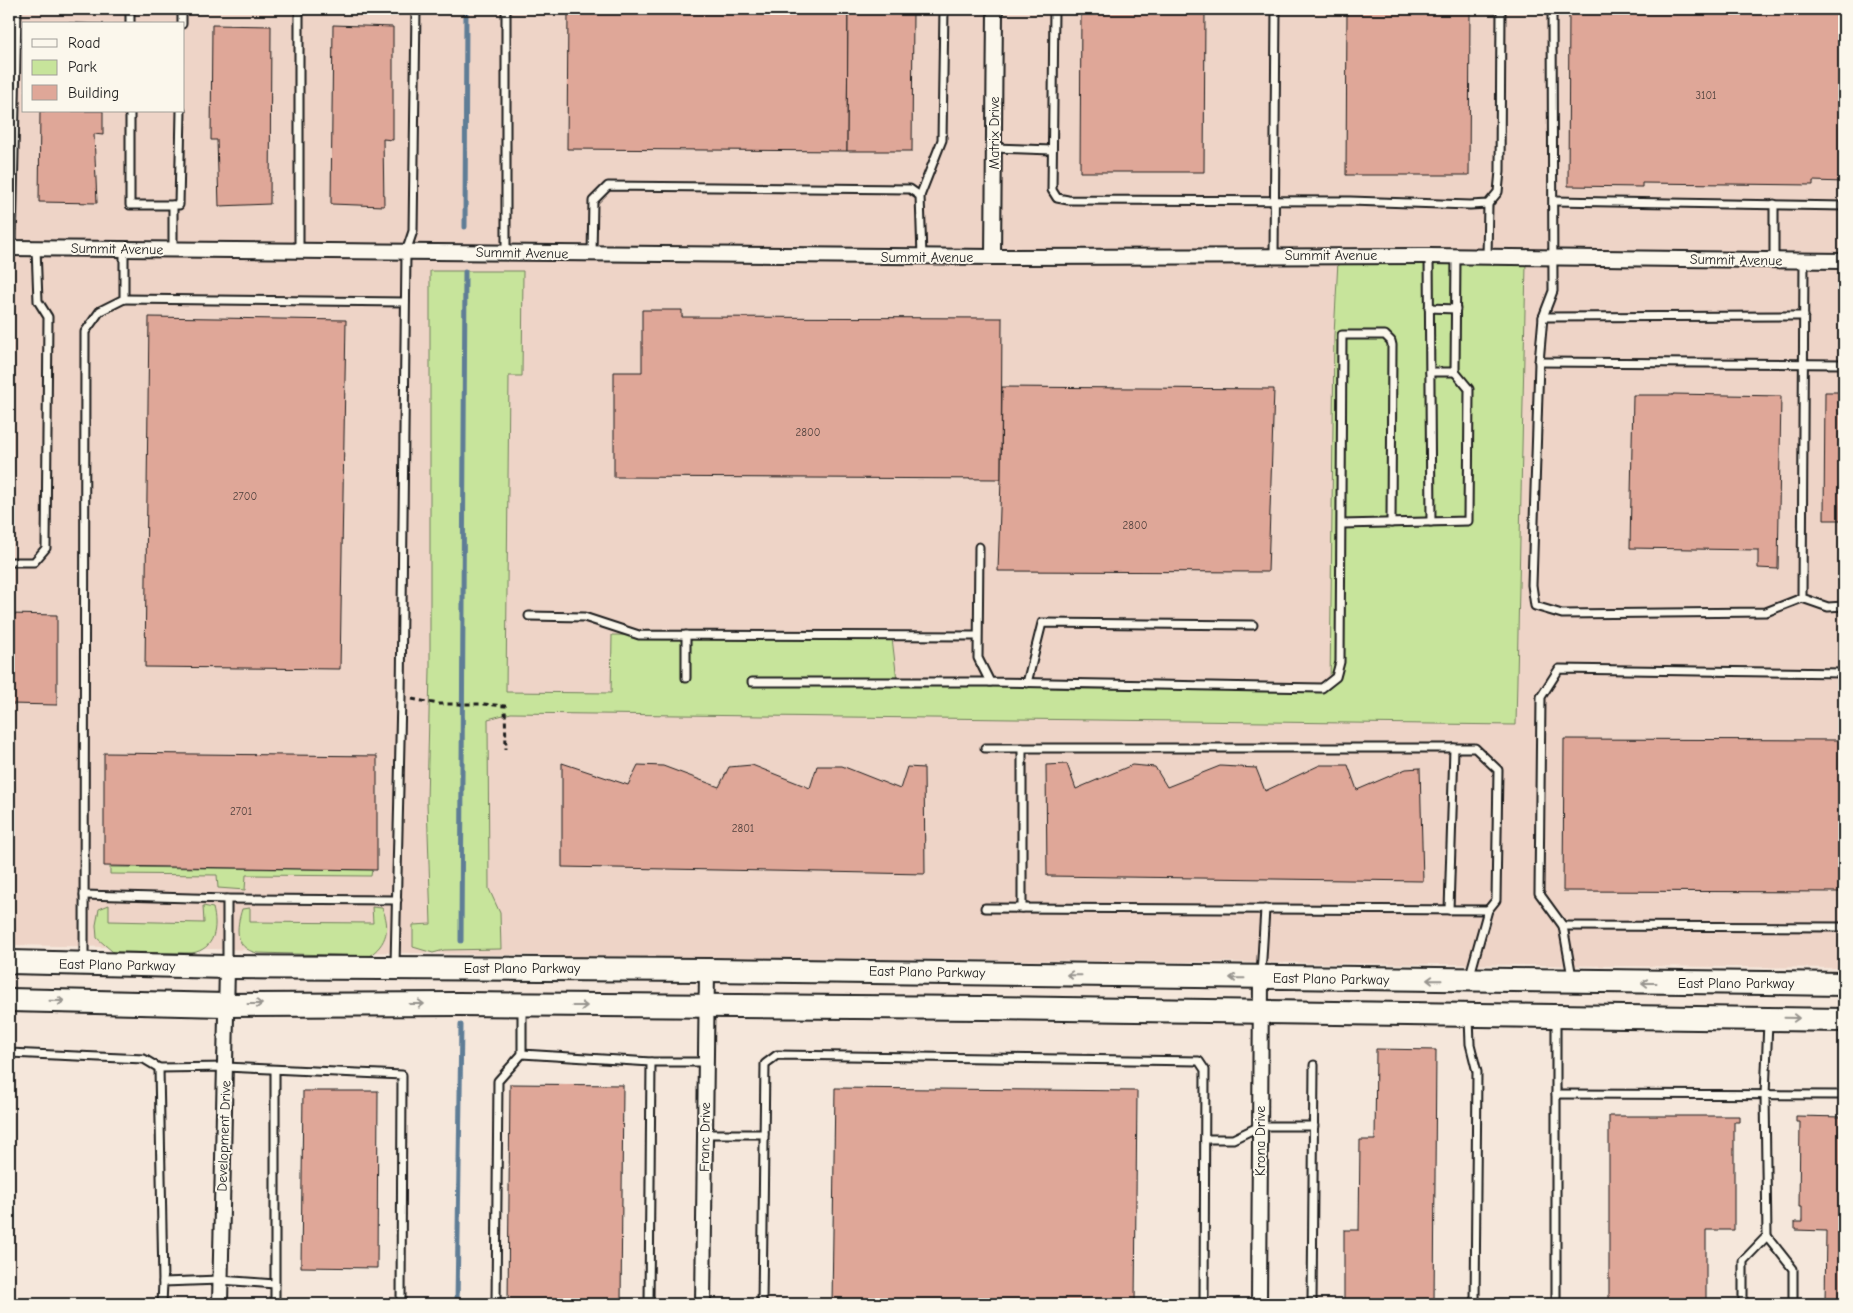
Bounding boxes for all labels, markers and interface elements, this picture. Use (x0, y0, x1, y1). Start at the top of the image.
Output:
legend (22, 22, 185, 112)
text: Road (68, 34, 100, 52)
text: Park (68, 58, 97, 76)
text: Building (68, 84, 119, 102)
house number: 3101 (1696, 89, 1716, 102)
street label: Matrix Drive (986, 96, 1003, 170)
street label: Summit Avenue (71, 240, 163, 258)
street label: Summit Avenue (476, 244, 568, 262)
street label: Summit Avenue (1285, 247, 1377, 264)
street label: Summit Avenue (881, 249, 973, 266)
street label: Summit Avenue (1690, 251, 1782, 269)
house number: 2800 (796, 426, 820, 439)
house number: 2700 (233, 490, 257, 503)
house number: 2800 (1123, 519, 1147, 532)
house number: 2701 (230, 805, 252, 818)
house number: 2801 (732, 822, 754, 835)
street label: East Plano Parkway (59, 955, 176, 975)
street label: East Plano Parkway (464, 960, 581, 977)
street label: East Plano Parkway (869, 962, 986, 982)
street label: East Plano Parkway (1273, 969, 1390, 989)
one-way arrow (1067, 970, 1083, 979)
one-way arrow (1229, 973, 1245, 982)
one-way arrow (1427, 975, 1443, 985)
street label: East Plano Parkway (1678, 975, 1795, 992)
one-way arrow (1642, 978, 1658, 988)
one-way arrow (49, 996, 65, 1006)
one-way arrow (409, 999, 425, 1009)
one-way arrow (247, 1000, 263, 1009)
one-way arrow (572, 1001, 588, 1011)
one-way arrow (1783, 1014, 1799, 1023)
street label: Development Drive (214, 1080, 234, 1192)
street label: Franc Drive (696, 1102, 714, 1172)
street label: Krona Drive (1252, 1106, 1269, 1176)

